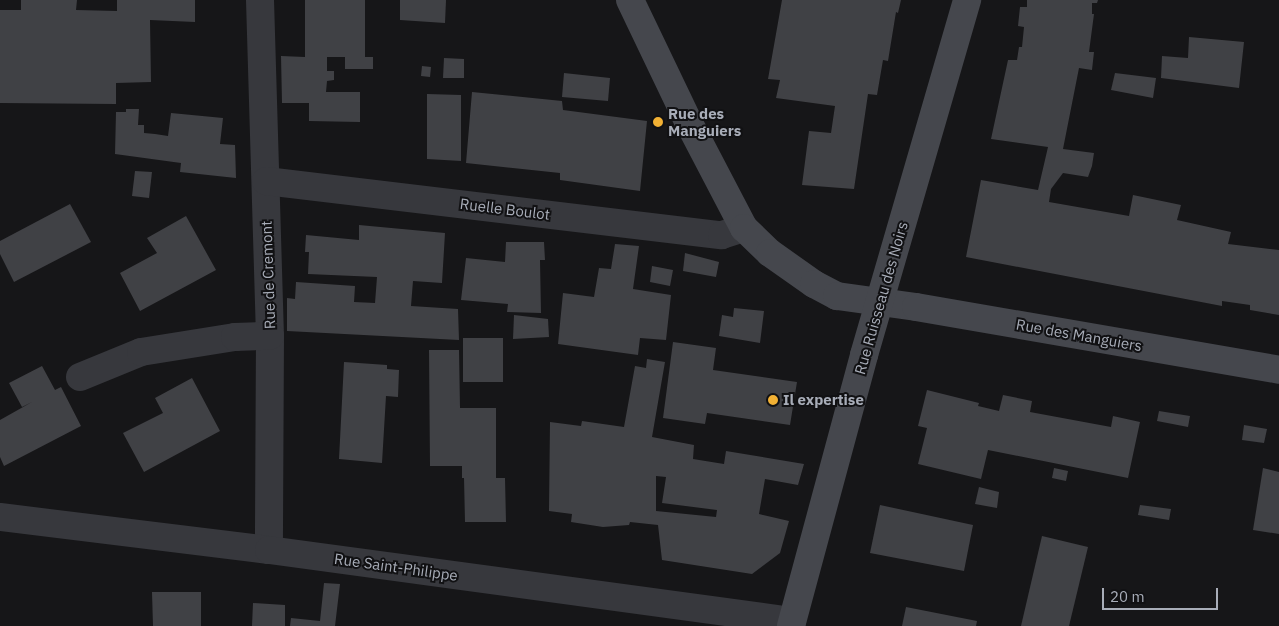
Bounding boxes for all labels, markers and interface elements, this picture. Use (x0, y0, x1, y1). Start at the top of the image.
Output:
place label: Rue des Manguiers (668, 104, 741, 139)
marker: Rue des Manguiers (652, 116, 664, 128)
street label: Ruelle Boulot (459, 195, 551, 223)
street label: Rue de Cremont (257, 220, 279, 330)
street label: Rue Ruisseau des Noirs (851, 220, 911, 376)
street label: Rue des Manguiers (1015, 315, 1143, 355)
place label: Il expertise (783, 391, 864, 409)
marker: Il expertise (767, 394, 779, 406)
street label: Rue Saint-Philippe (333, 549, 459, 585)
scale bar (1104, 578, 1220, 610)
text: 20 m (1110, 587, 1145, 606)

